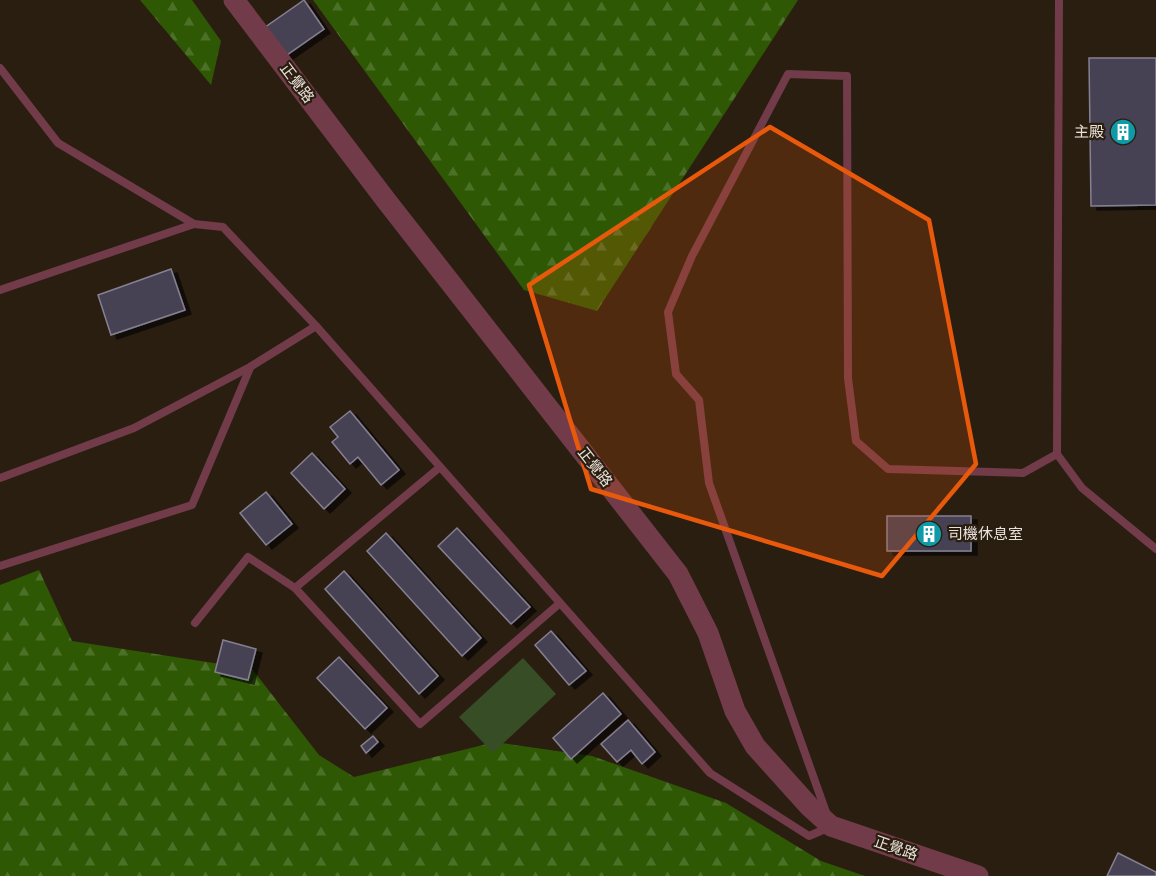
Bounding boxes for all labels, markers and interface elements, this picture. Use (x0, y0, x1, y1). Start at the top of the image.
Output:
street label: 正覺路 (276, 60, 318, 106)
building icon: 主殿 (1108, 117, 1138, 147)
place label: 主殿 (1074, 123, 1104, 141)
street label: 正覺路 (574, 444, 616, 490)
building icon: 司機休息室 (914, 519, 944, 549)
place label: 司機休息室 (948, 525, 1023, 543)
street label: 正覺路 (872, 832, 920, 864)

